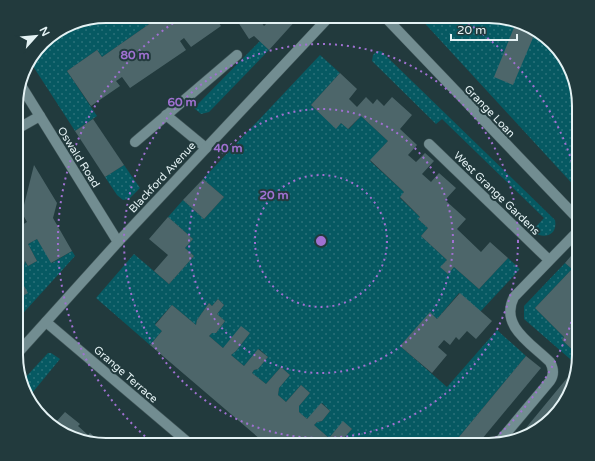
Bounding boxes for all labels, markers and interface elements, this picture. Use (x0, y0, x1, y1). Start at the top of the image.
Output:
north arrow (16, 16, 56, 56)
scale bar (451, 16, 517, 42)
text: 20 m (457, 23, 486, 37)
text: N (37, 25, 52, 39)
text: 80 m (120, 48, 150, 62)
street label: Grange Loan (462, 83, 518, 140)
text: 60 m (167, 95, 197, 109)
street label: Oswald Road (55, 125, 102, 190)
street label: Blackford Avenue (126, 139, 199, 215)
text: 40 m (213, 141, 243, 155)
street label: West Grange Gardens (451, 149, 542, 238)
text: 20 m (259, 188, 289, 202)
centre of rings (314, 234, 328, 248)
street label: Grange Terrace (91, 343, 160, 406)

